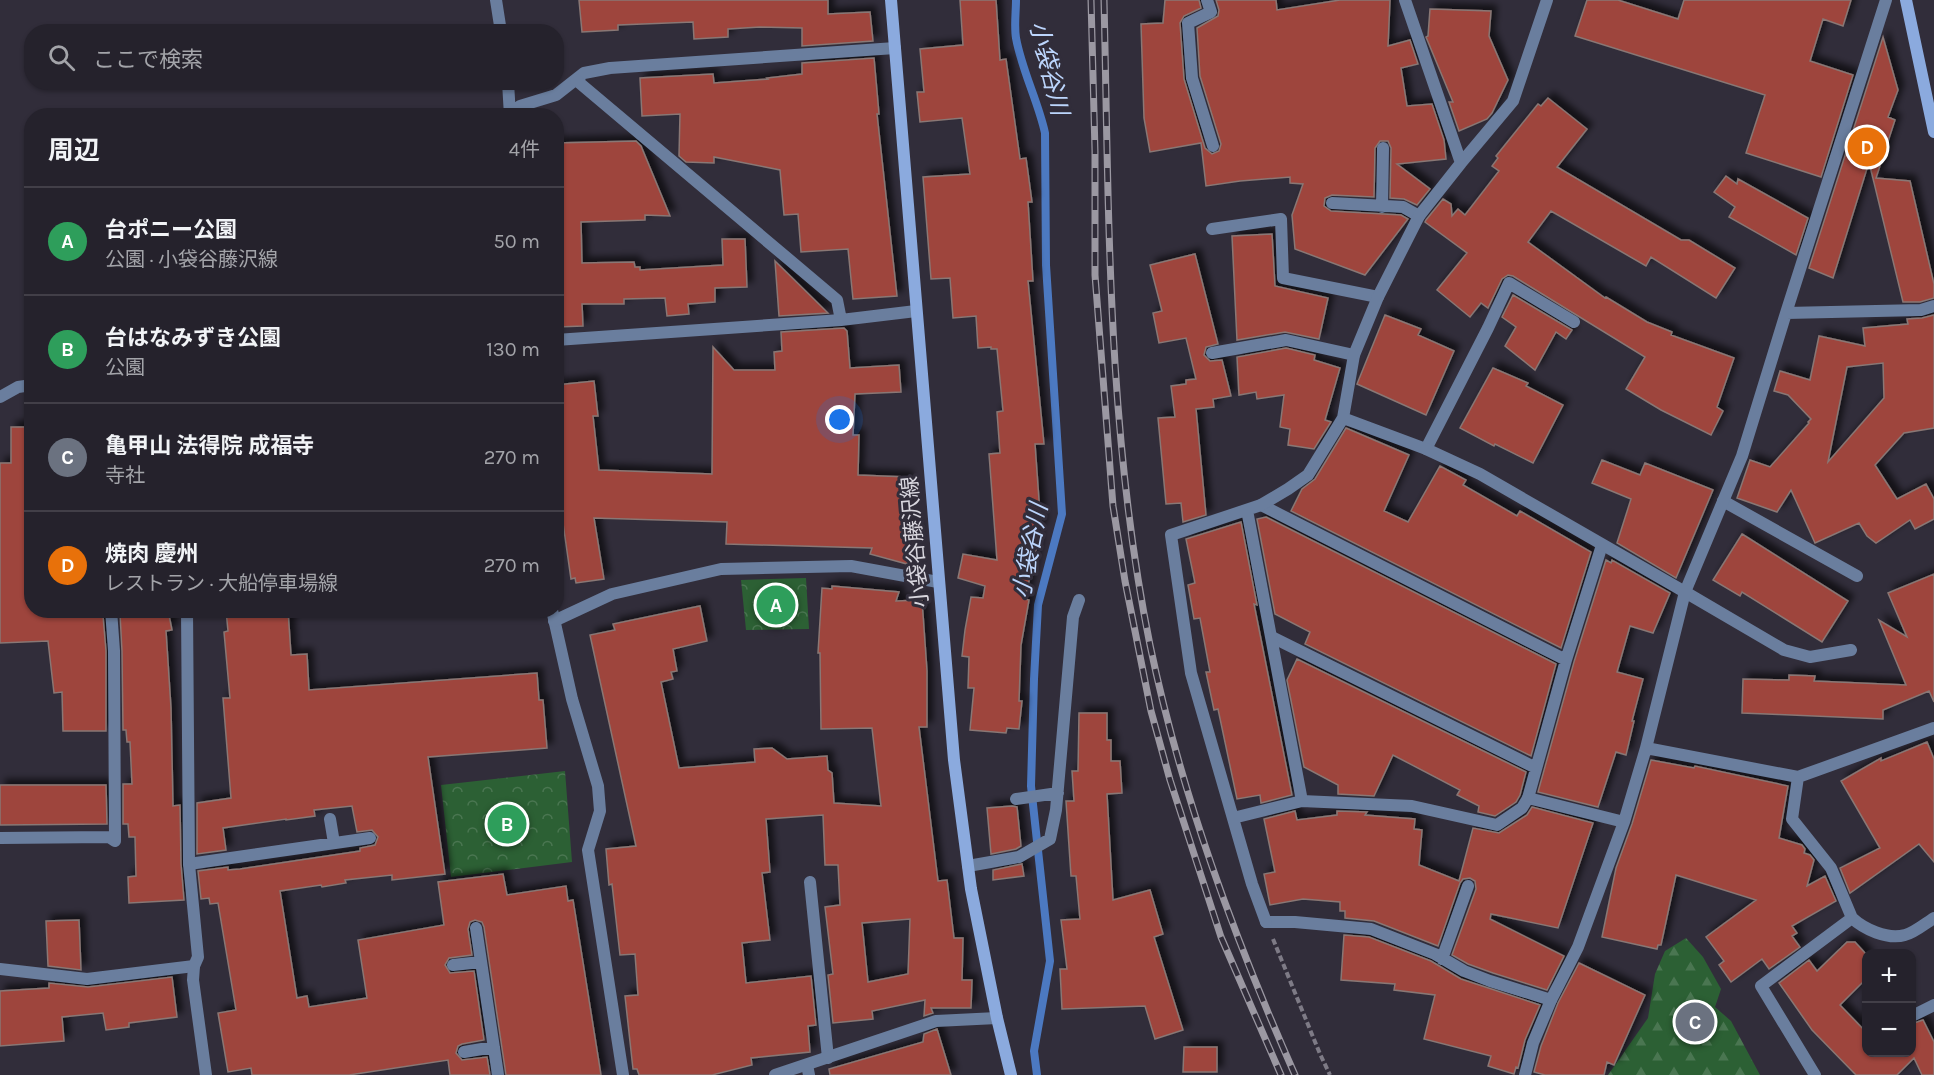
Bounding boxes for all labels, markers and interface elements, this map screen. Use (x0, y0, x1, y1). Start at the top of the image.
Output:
water label: 小袋谷川 (1024, 18, 1075, 121)
search box (24, 24, 564, 90)
icon: search (45, 41, 78, 74)
text: ここで検索 (93, 47, 203, 73)
pin: D (1848, 124, 1886, 170)
text: 周辺 (48, 135, 100, 166)
text: 4件 (509, 138, 540, 161)
text: 台ポニー公園 (105, 217, 237, 243)
text: A (61, 230, 74, 253)
text: 50 m (493, 230, 540, 253)
text: 公園 · 小袋谷藤沢線 (105, 248, 278, 271)
text: 台はなみずき公園 (105, 325, 281, 351)
text: B (61, 338, 74, 361)
text: 130 m (486, 338, 540, 361)
text: 公園 (105, 356, 145, 379)
your location (825, 405, 854, 434)
text: 亀甲山 法得院 成福寺 (105, 433, 314, 459)
text: C (61, 446, 74, 469)
text: 270 m (484, 446, 540, 469)
text: 寺社 (105, 464, 145, 487)
street label: 小袋谷藤沢線 (896, 475, 934, 609)
water label: 小袋谷川 (1007, 498, 1053, 601)
text: 焼肉 慶州 (105, 541, 199, 567)
text: D (61, 554, 74, 577)
text: 270 m (484, 554, 540, 577)
text: レストラン · 大船停車場線 (105, 572, 338, 595)
pin: A (756, 582, 796, 628)
pin: B (488, 802, 526, 846)
map controls (1862, 949, 1916, 1057)
button: + (1862, 949, 1916, 1003)
pin: C (1676, 1000, 1714, 1044)
button: − (1862, 1003, 1916, 1057)

